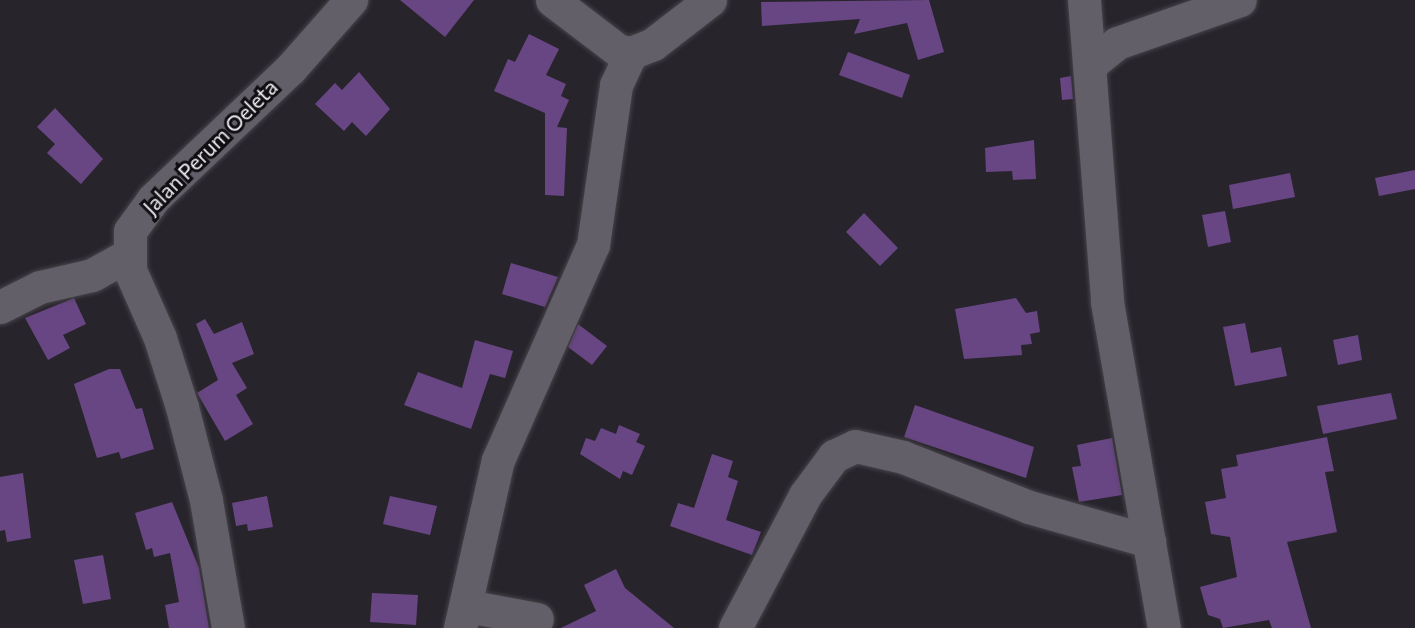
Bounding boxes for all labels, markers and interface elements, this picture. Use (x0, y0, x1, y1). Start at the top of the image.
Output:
street label: Jalan Perum Oeleta (137, 74, 283, 220)

